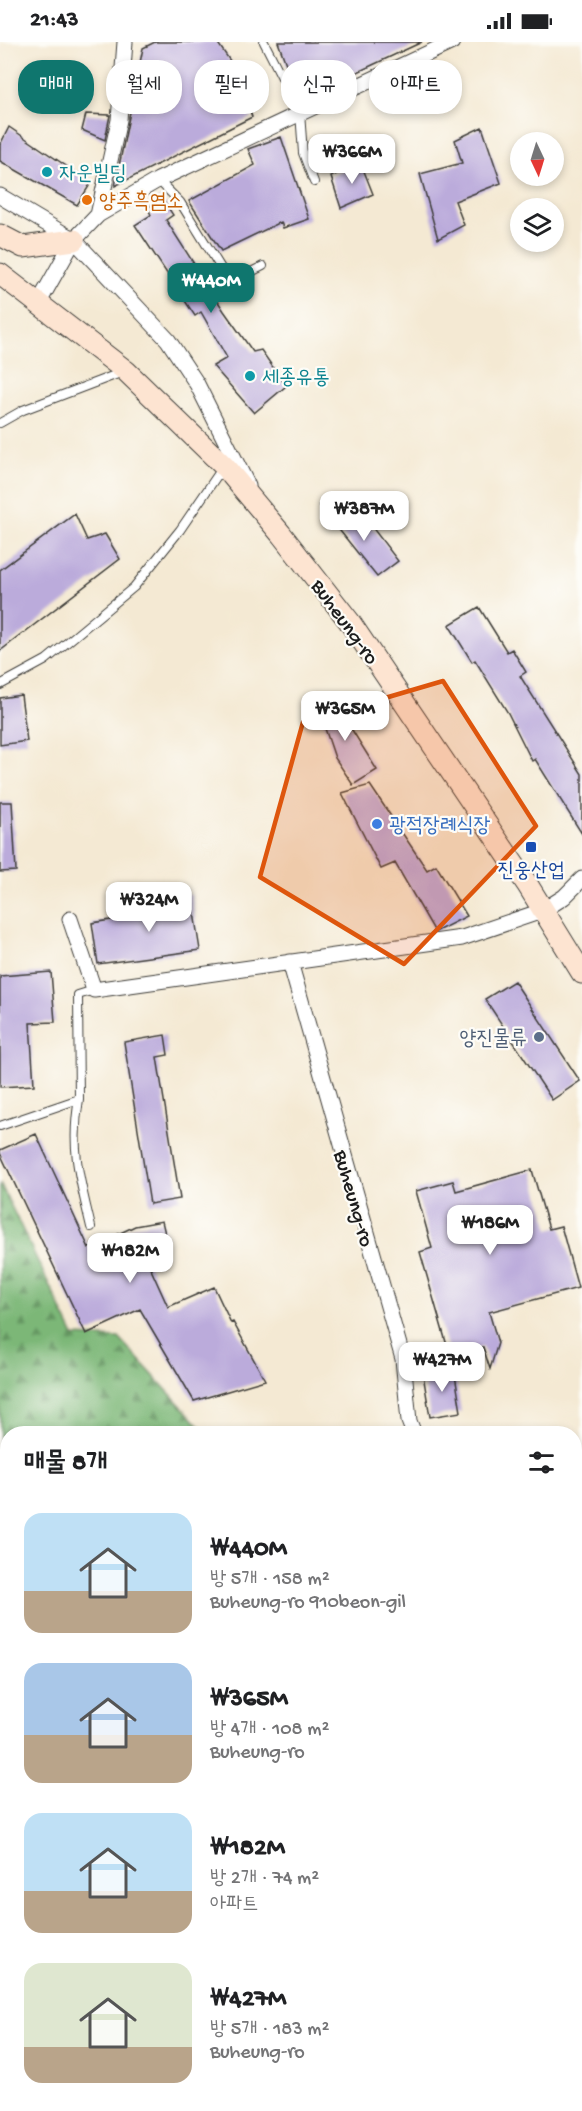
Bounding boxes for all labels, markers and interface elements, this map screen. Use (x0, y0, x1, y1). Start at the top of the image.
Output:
text: 21:43 (30, 8, 78, 34)
chip: 매매 (18, 60, 94, 114)
chip: 월세 (106, 60, 182, 114)
chip: 필터 (194, 60, 269, 114)
chip: 신규 (281, 60, 357, 114)
chip: 아파트 (369, 60, 462, 114)
north arrow (510, 132, 564, 186)
map controls (510, 132, 564, 252)
pin: ₩366M (310, 134, 394, 185)
text: ₩366M (322, 142, 382, 165)
place label: 자운빌딩 (59, 163, 127, 188)
marker: 자운빌딩 (40, 165, 54, 179)
place label: 양주흑염소 (99, 190, 184, 216)
marker: 양주흑염소 (80, 193, 94, 207)
button: layers (510, 198, 564, 252)
pin: ₩440M (169, 263, 253, 314)
text: ₩440M (181, 271, 241, 294)
place label: 세종유통 (262, 367, 330, 392)
marker: 세종유통 (243, 369, 257, 383)
pin: ₩387M (322, 491, 406, 542)
text: ₩387M (334, 499, 394, 522)
street label: Buheung-ro (303, 575, 383, 671)
pin: ₩365M (303, 691, 387, 742)
text: ₩365M (315, 699, 375, 722)
place label: 광적장례식장 (389, 815, 490, 840)
marker: 광적장례식장 (370, 817, 384, 831)
marker: 진웅산업 (524, 840, 538, 854)
place label: 진웅산업 (497, 860, 565, 885)
pin: ₩324M (107, 882, 191, 933)
text: ₩324M (120, 890, 178, 913)
place label: 양진물류 (459, 1028, 527, 1053)
marker: 양진물류 (532, 1030, 546, 1044)
street label: Buheung-ro (326, 1147, 377, 1250)
pin: ₩186M (448, 1205, 532, 1256)
text: ₩186M (461, 1213, 519, 1236)
pin: ₩182M (88, 1233, 172, 1284)
text: ₩182M (101, 1241, 159, 1264)
pin: ₩427M (400, 1342, 484, 1393)
text: ₩427M (413, 1350, 471, 1373)
icon: filters (525, 1446, 558, 1479)
text: 매물 8개 (24, 1449, 107, 1480)
text: ₩440M (210, 1535, 287, 1566)
icon: home (72, 1537, 144, 1609)
text: 방 5개 · 158 m² (210, 1569, 330, 1592)
text: Buheung-ro 910beon-gil (210, 1592, 406, 1615)
text: ₩365M (210, 1685, 288, 1716)
icon: home (72, 1687, 144, 1759)
text: 방 4개 · 108 m² (210, 1719, 329, 1742)
text: Buheung-ro (210, 1742, 305, 1765)
text: ₩182M (210, 1834, 285, 1865)
icon: home (72, 1837, 144, 1909)
text: 방 2개 · 74 m² (210, 1868, 319, 1891)
text: 아파트 (210, 1894, 258, 1917)
text: ₩427M (210, 1985, 286, 2016)
icon: home (72, 1987, 144, 2059)
text: 방 5개 · 183 m² (210, 2019, 329, 2042)
text: Buheung-ro (210, 2042, 305, 2065)

